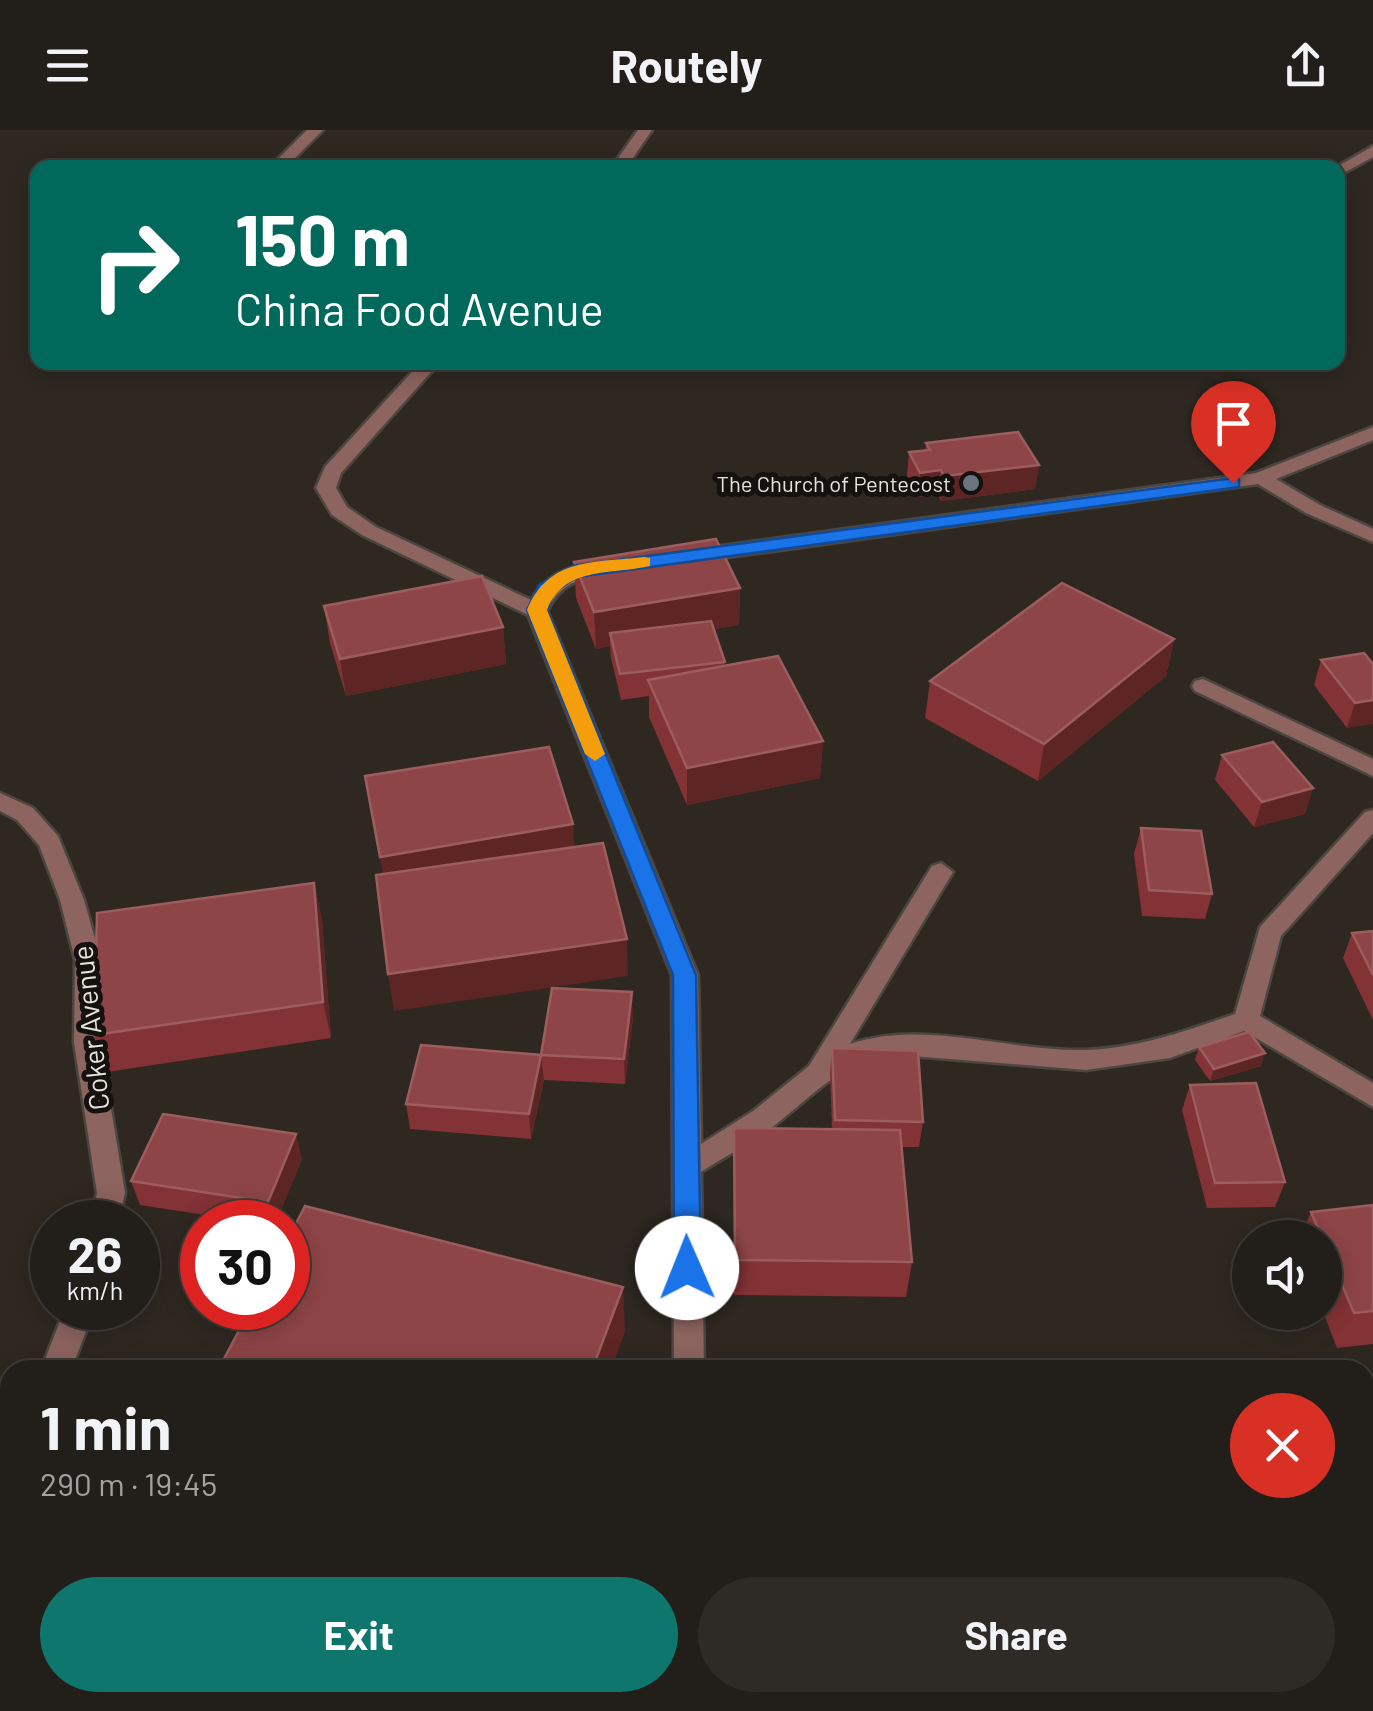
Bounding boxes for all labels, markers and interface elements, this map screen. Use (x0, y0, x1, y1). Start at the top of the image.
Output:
icon: menu (40, 38, 95, 93)
text: Routely (611, 38, 762, 92)
icon: share (1278, 38, 1333, 93)
text: 150 m (235, 196, 410, 280)
icon: right (70, 200, 200, 330)
text: China Food Avenue (235, 281, 604, 335)
pin (1191, 381, 1276, 484)
icon: arrive (1206, 396, 1261, 451)
place label: The Church of Pentecost (716, 470, 951, 496)
marker: The Church of Pentecost (960, 472, 982, 494)
street label: Coker Avenue (64, 944, 116, 1112)
speed limit sign: 30 (180, 1200, 310, 1330)
position arrow (635, 1216, 739, 1320)
map controls (1232, 1220, 1342, 1330)
button: sound (1232, 1220, 1342, 1330)
text: 26 (68, 1223, 122, 1283)
text: km/h (67, 1275, 123, 1305)
text: 1 min (40, 1390, 171, 1462)
button: close (1230, 1393, 1335, 1498)
text: 290 m · 19:45 (40, 1464, 217, 1502)
button: Exit (40, 1577, 678, 1692)
button: Share (698, 1577, 1335, 1692)

